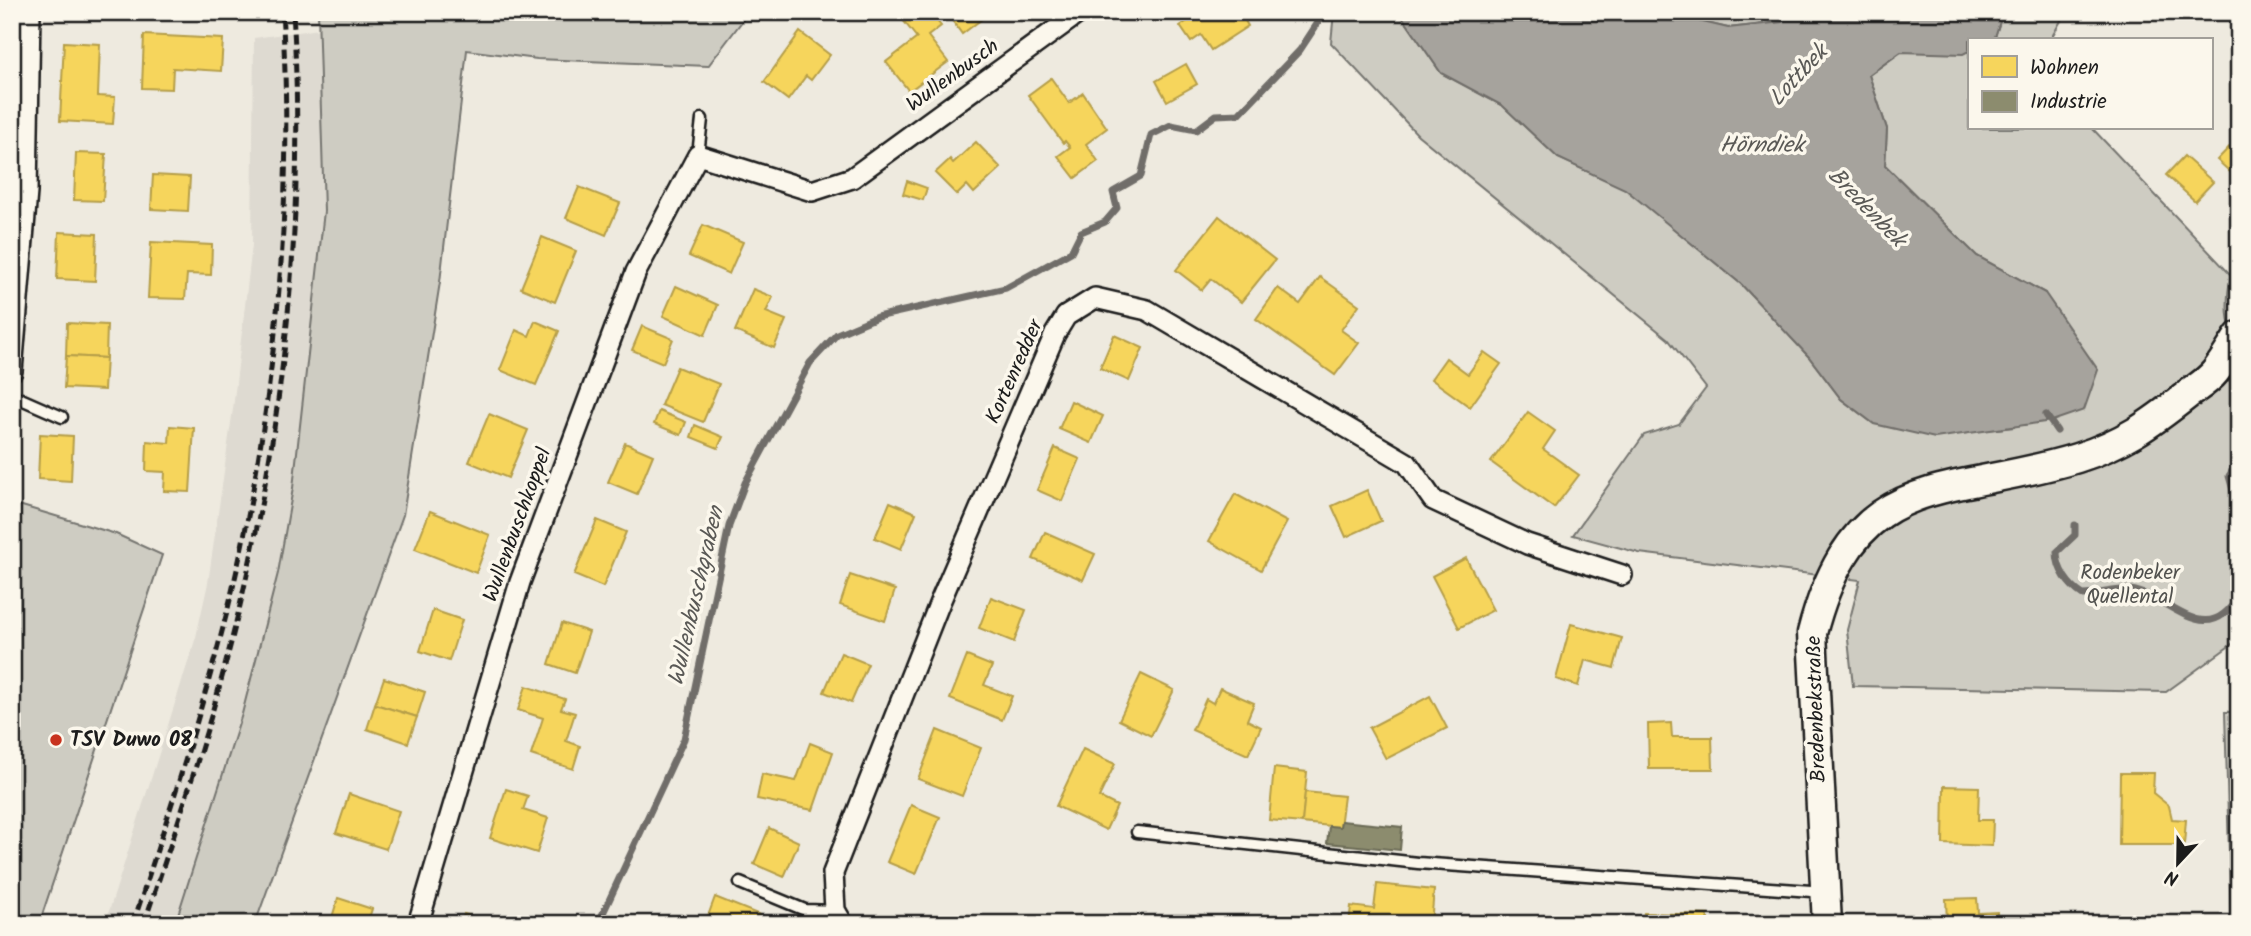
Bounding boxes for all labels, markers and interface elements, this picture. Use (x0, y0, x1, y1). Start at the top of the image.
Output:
street label: Wullenbusch (900, 31, 1006, 121)
water label: Lottbek (1761, 34, 1840, 115)
legend (1968, 38, 2212, 130)
text: Wohnen (2030, 52, 2099, 85)
text: Industrie (2030, 86, 2107, 119)
water label: Hörndiek (1720, 128, 1807, 164)
water label: Bredenbek (1818, 160, 1916, 259)
street label: Kortenredder (977, 313, 1053, 430)
street label: Wullenbuschkoppel (475, 443, 561, 607)
water label: Wullenbuschgraben (659, 501, 735, 689)
park label: Rodenbeker Quellental (2080, 557, 2181, 614)
street label: Bredenbekstraße (1798, 635, 1836, 783)
place label: TSV Duwo 08 (70, 724, 193, 757)
marker: TSV Duwo 08 (48, 732, 64, 748)
north arrow (2142, 828, 2212, 898)
text: N (2161, 861, 2184, 893)

